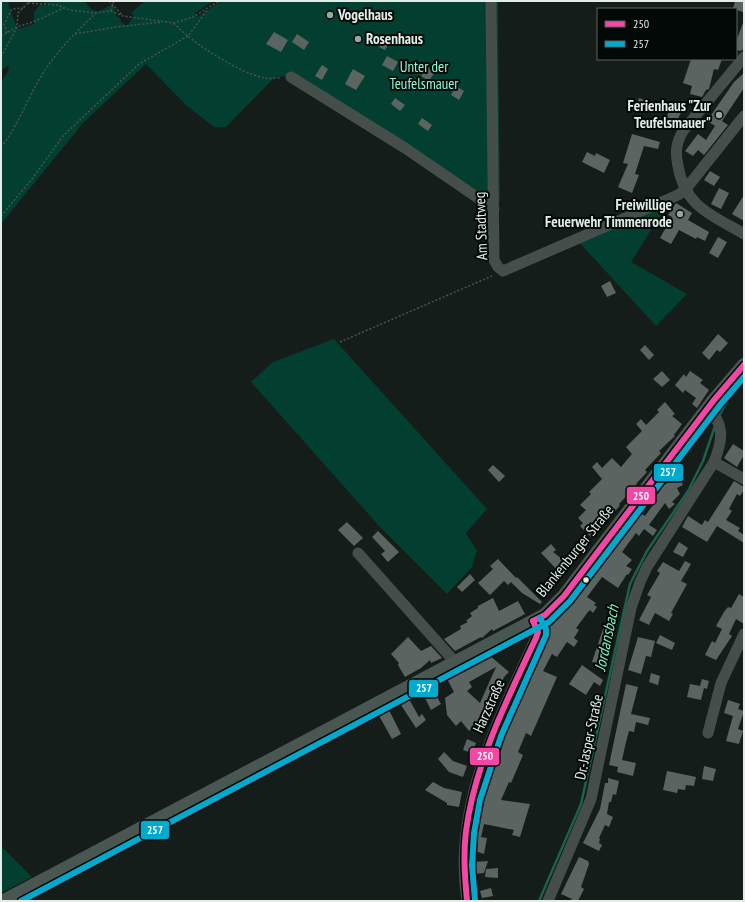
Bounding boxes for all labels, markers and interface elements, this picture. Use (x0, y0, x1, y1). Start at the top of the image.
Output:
place label: Vogelhaus (337, 5, 393, 24)
legend (597, 8, 737, 60)
marker: Vogelhaus (325, 10, 335, 20)
text: 250 (633, 16, 649, 31)
place label: Rosenhaus (366, 29, 423, 48)
marker: Rosenhaus (353, 34, 363, 44)
text: 257 (633, 36, 649, 51)
park label: Unter der Teufelsmauer (390, 57, 459, 93)
place label: Ferienhaus "Zur Teufelsmauer" (628, 96, 712, 132)
marker: Ferienhaus "Zur Teufelsmauer" (714, 110, 724, 120)
street label: Am Stadtweg (470, 191, 491, 261)
place label: Freiwillige Feuerwehr Timmenrode (545, 195, 672, 231)
marker: Freiwillige Feuerwehr Timmenrode (675, 209, 685, 219)
line badge: 257 (653, 463, 684, 482)
text: 257 (660, 465, 676, 479)
line badge: 250 (626, 486, 656, 505)
text: 250 (633, 489, 649, 503)
street label: Blankenburger Straße (532, 501, 618, 601)
unlabelled marker (581, 575, 591, 585)
water label: Jordansbach (589, 602, 623, 674)
street label: Harzstraße (468, 676, 509, 735)
line badge: 257 (408, 679, 439, 698)
text: 257 (416, 681, 432, 695)
street label: Dr.-Jasper-Straße (570, 692, 607, 781)
line badge: 250 (469, 747, 500, 766)
text: 250 (477, 749, 493, 763)
line badge: 257 (140, 820, 170, 840)
text: 257 (147, 823, 163, 837)

